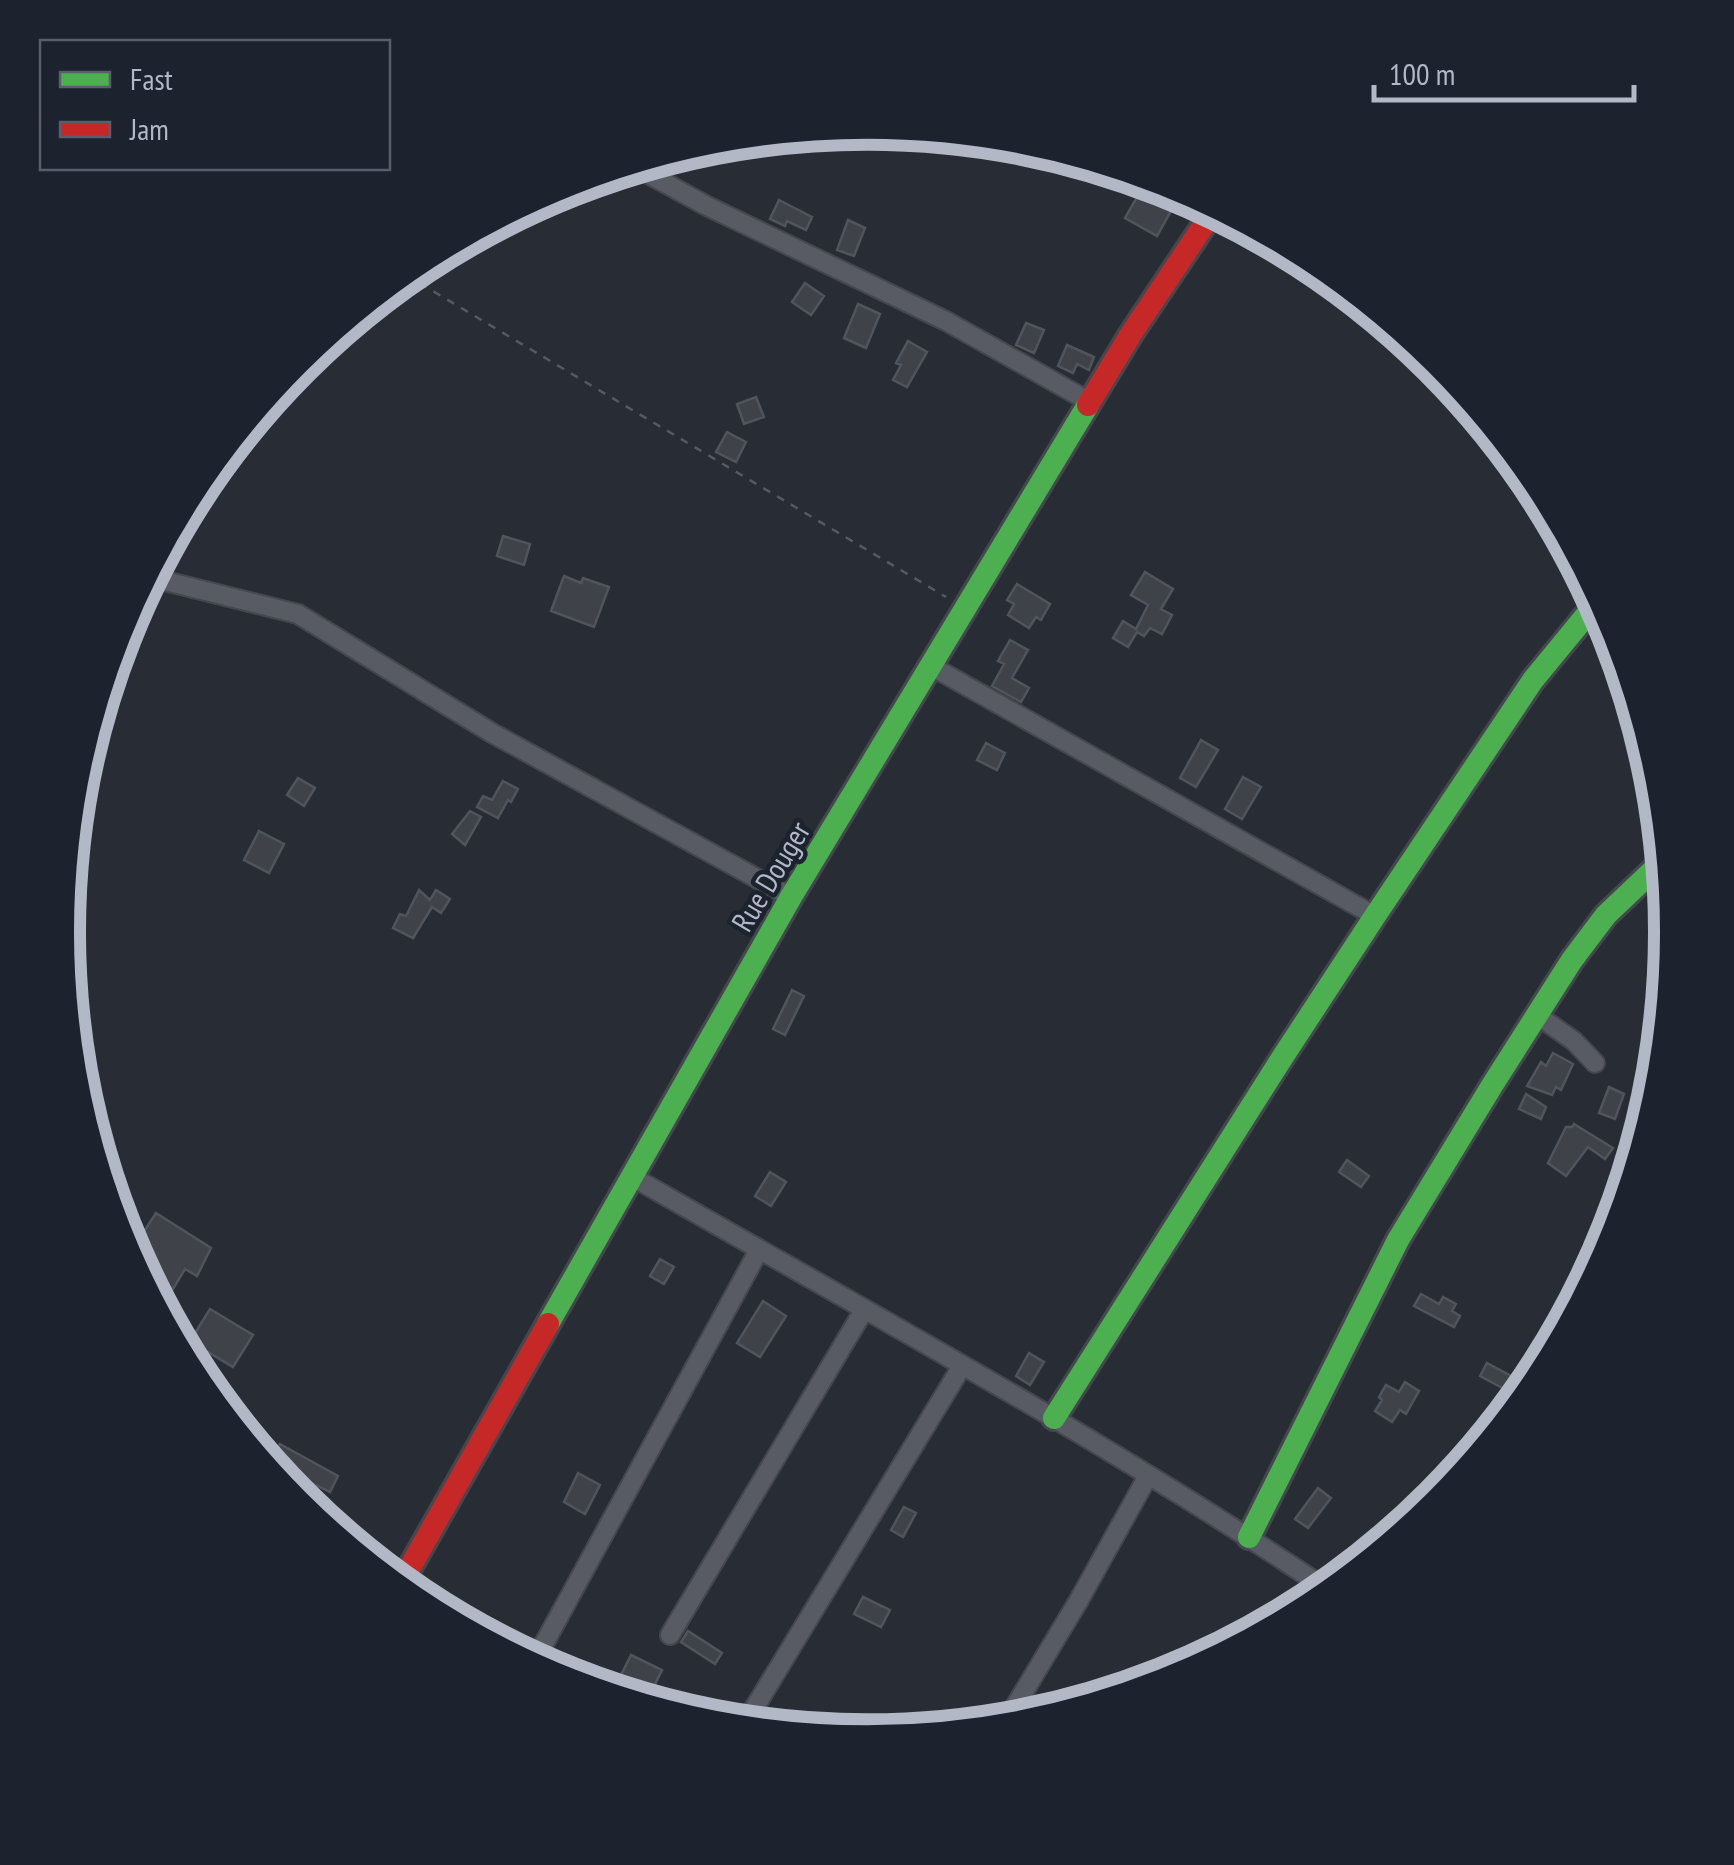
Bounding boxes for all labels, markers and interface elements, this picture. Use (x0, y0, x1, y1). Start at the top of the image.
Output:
legend (40, 40, 390, 170)
scale bar (1374, 40, 1634, 102)
text: 100 m (1389, 54, 1455, 93)
text: Fast (130, 59, 174, 98)
text: Jam (129, 109, 169, 148)
street label: Rue Douger (722, 813, 818, 938)

